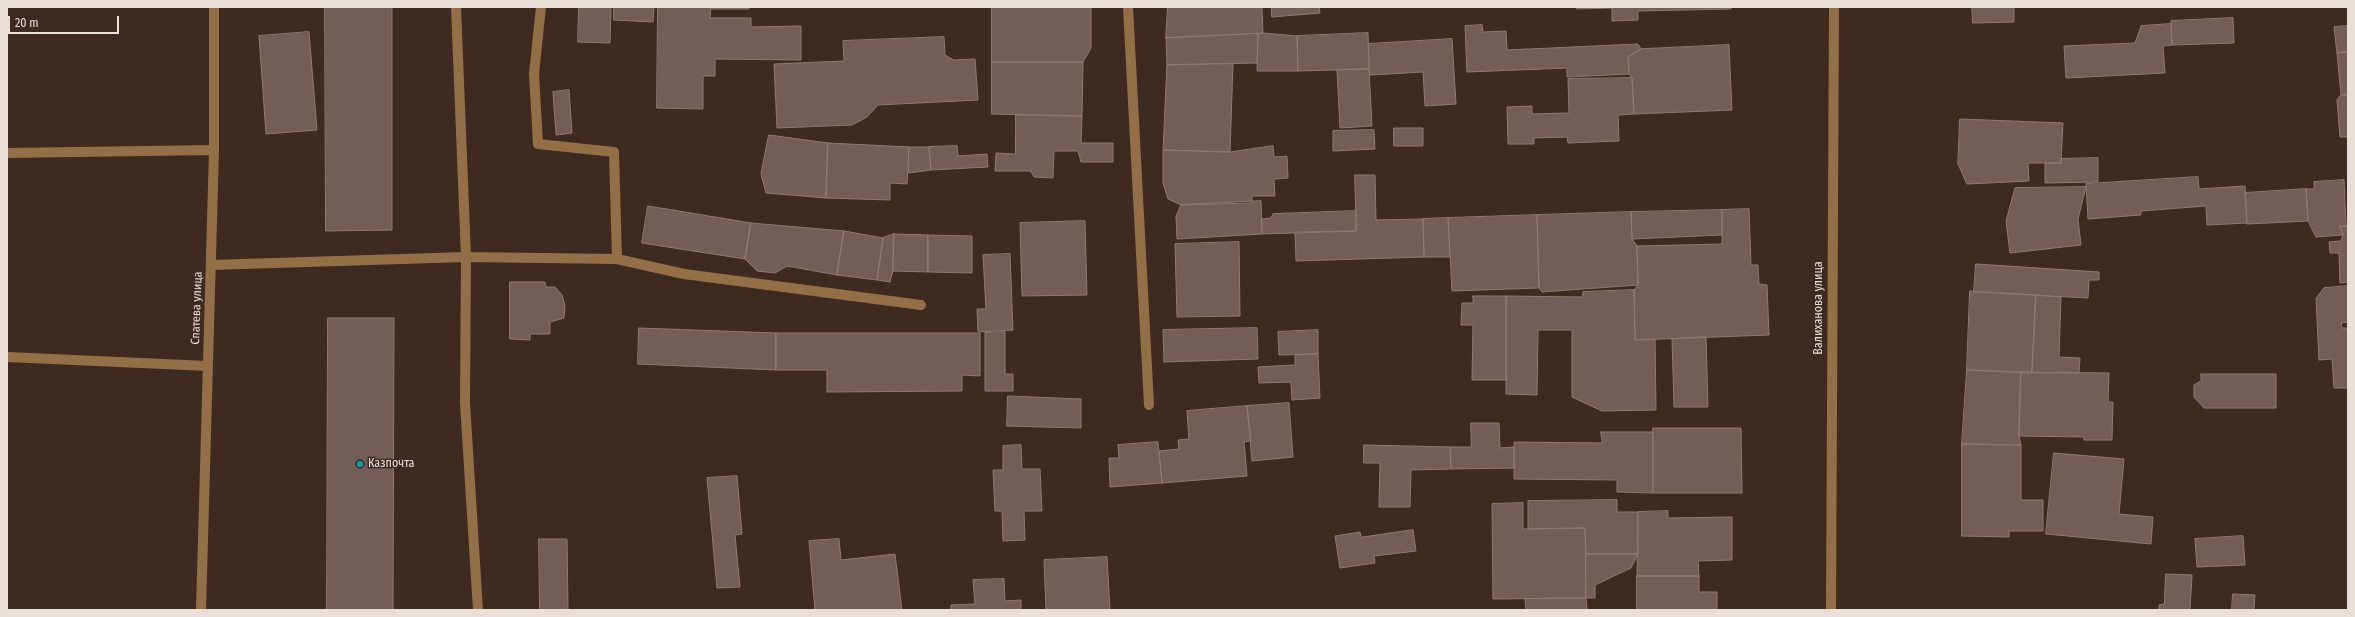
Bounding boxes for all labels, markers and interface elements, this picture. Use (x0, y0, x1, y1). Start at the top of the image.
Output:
scale bar (10, 8, 121, 34)
text: 20 m (15, 16, 39, 30)
street label: Валиханова улица (1812, 261, 1826, 355)
street label: Спатева улица (189, 271, 205, 345)
place label: Казпочта (368, 457, 414, 471)
marker: Казпочта (355, 459, 365, 469)

